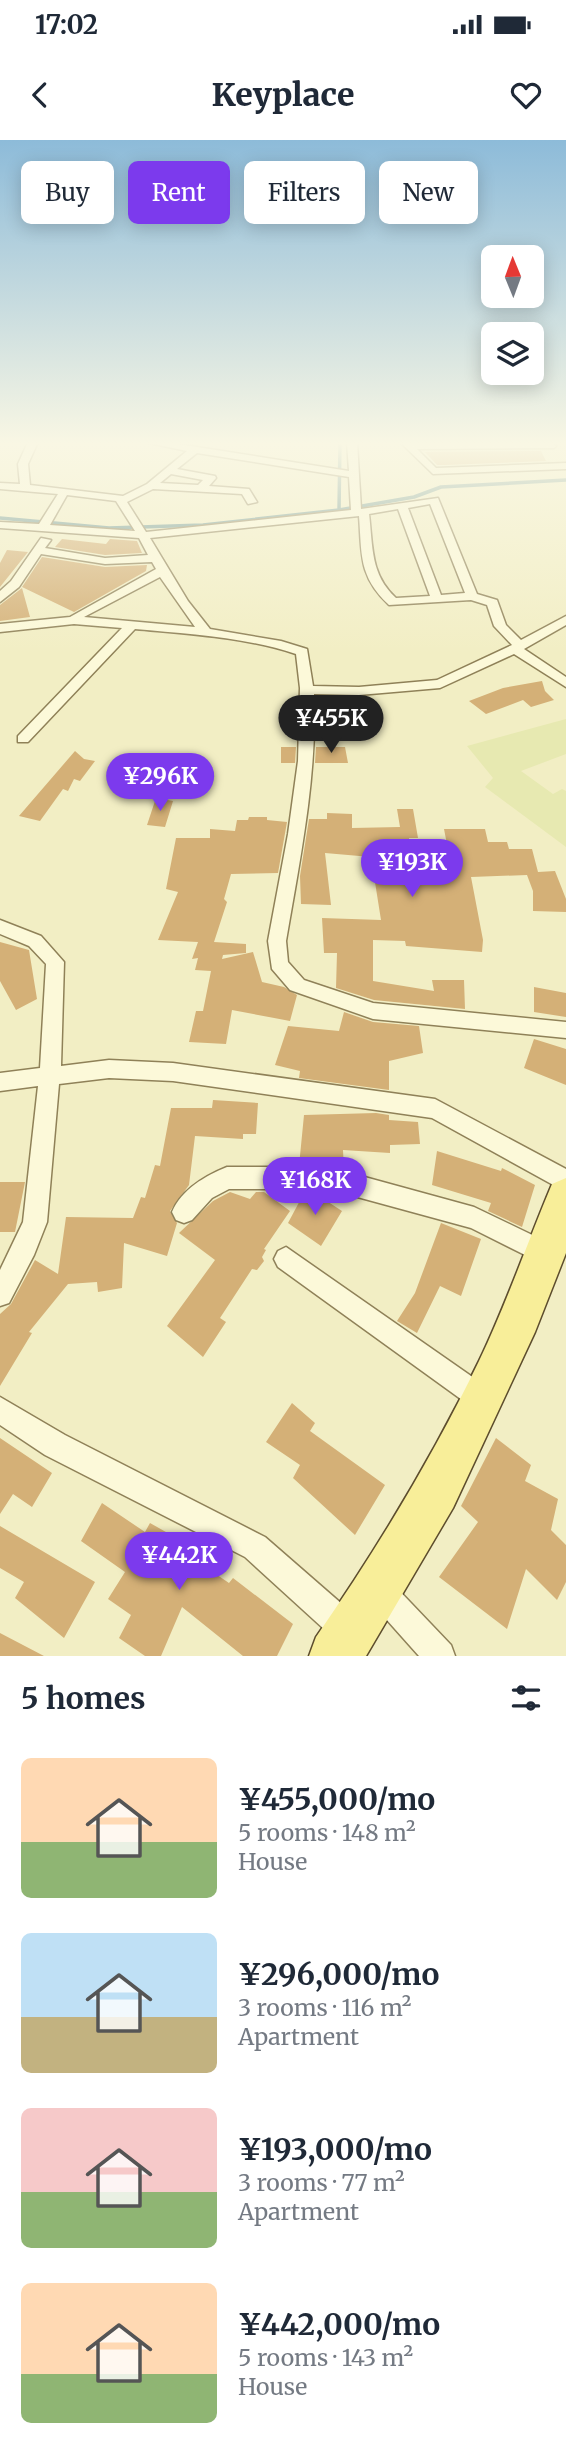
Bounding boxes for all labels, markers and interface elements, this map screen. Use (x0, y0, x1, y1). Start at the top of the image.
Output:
text: 17:02 (35, 8, 98, 41)
text: Keyplace (212, 75, 354, 115)
icon: back (21, 76, 59, 114)
icon: heart (507, 76, 545, 114)
chip: Buy (21, 161, 114, 224)
chip: Rent (128, 161, 230, 224)
chip: Filters (244, 161, 365, 224)
chip: New (379, 161, 478, 224)
north arrow (481, 245, 544, 308)
map controls (481, 245, 544, 385)
button: layers (481, 322, 544, 385)
pin: ¥455K (282, 696, 380, 755)
text: ¥455K (294, 703, 368, 732)
pin: ¥296K (111, 754, 209, 813)
text: ¥296K (122, 761, 198, 790)
pin: ¥193K (363, 840, 461, 899)
text: ¥193K (377, 847, 447, 876)
pin: ¥168K (266, 1158, 364, 1217)
text: ¥168K (279, 1165, 351, 1194)
pin: ¥442K (130, 1532, 228, 1592)
text: ¥442K (141, 1540, 217, 1569)
text: 5 homes (21, 1679, 146, 1717)
icon: filters (507, 1679, 545, 1717)
text: ¥455,000/mo (238, 1780, 435, 1818)
icon: home (77, 1786, 161, 1870)
text: 5 rooms · 148 m² (238, 1818, 416, 1847)
text: House (238, 1847, 307, 1876)
text: ¥296,000/mo (238, 1955, 439, 1993)
icon: home (77, 1961, 161, 2045)
text: 3 rooms · 116 m² (238, 1993, 412, 2022)
text: Apartment (238, 2022, 359, 2051)
text: ¥193,000/mo (238, 2130, 432, 2168)
icon: home (77, 2136, 161, 2220)
text: 3 rooms · 77 m² (238, 2168, 405, 2197)
text: Apartment (238, 2197, 359, 2226)
text: ¥442,000/mo (238, 2305, 440, 2343)
icon: home (77, 2311, 161, 2395)
text: 5 rooms · 143 m² (238, 2343, 413, 2372)
text: House (238, 2372, 307, 2401)

